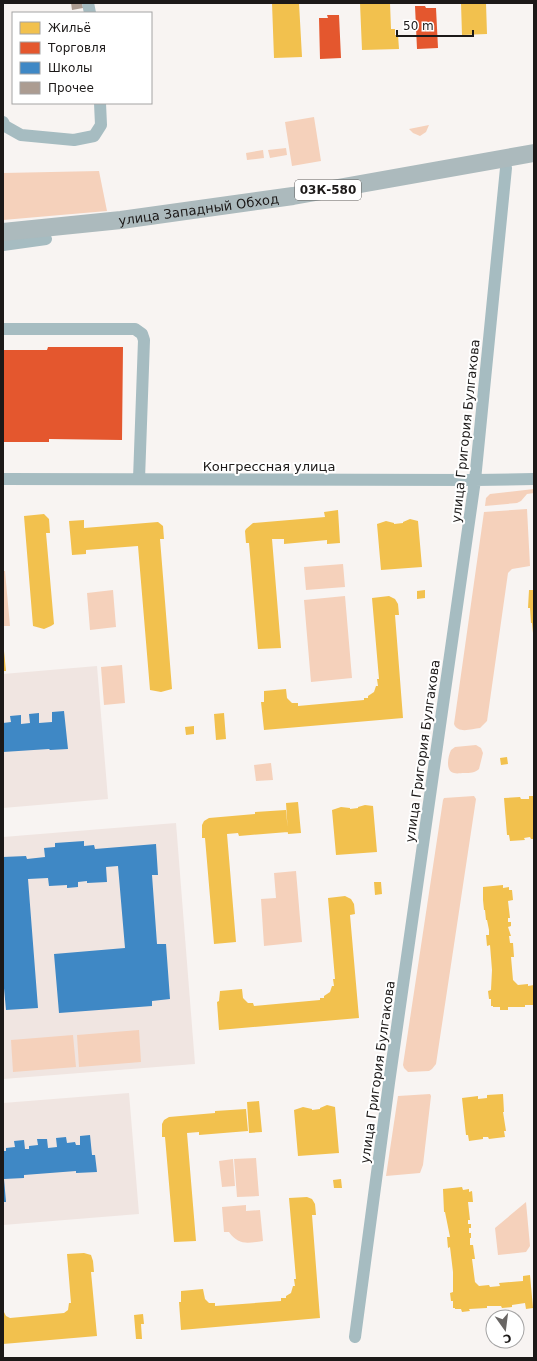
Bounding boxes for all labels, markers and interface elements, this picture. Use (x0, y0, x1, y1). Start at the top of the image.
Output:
legend (12, 12, 152, 104)
scale bar (397, 12, 473, 38)
text: 50 m (403, 19, 434, 33)
text: Жильё (48, 21, 91, 35)
text: Торговля (47, 41, 106, 55)
text: Школы (48, 61, 93, 75)
text: Прочее (48, 81, 94, 95)
road number: 03К-580 (295, 180, 361, 200)
street label: улица Западный Обход (118, 191, 280, 228)
street label: улица Григория Булгакова (448, 338, 483, 524)
street label: Конгрессная улица (203, 459, 335, 474)
street label: улица Григория Булгакова (402, 659, 443, 844)
street label: улица Григория Булгакова (357, 980, 398, 1165)
north arrow (485, 1309, 525, 1349)
text: С (502, 1331, 513, 1346)

